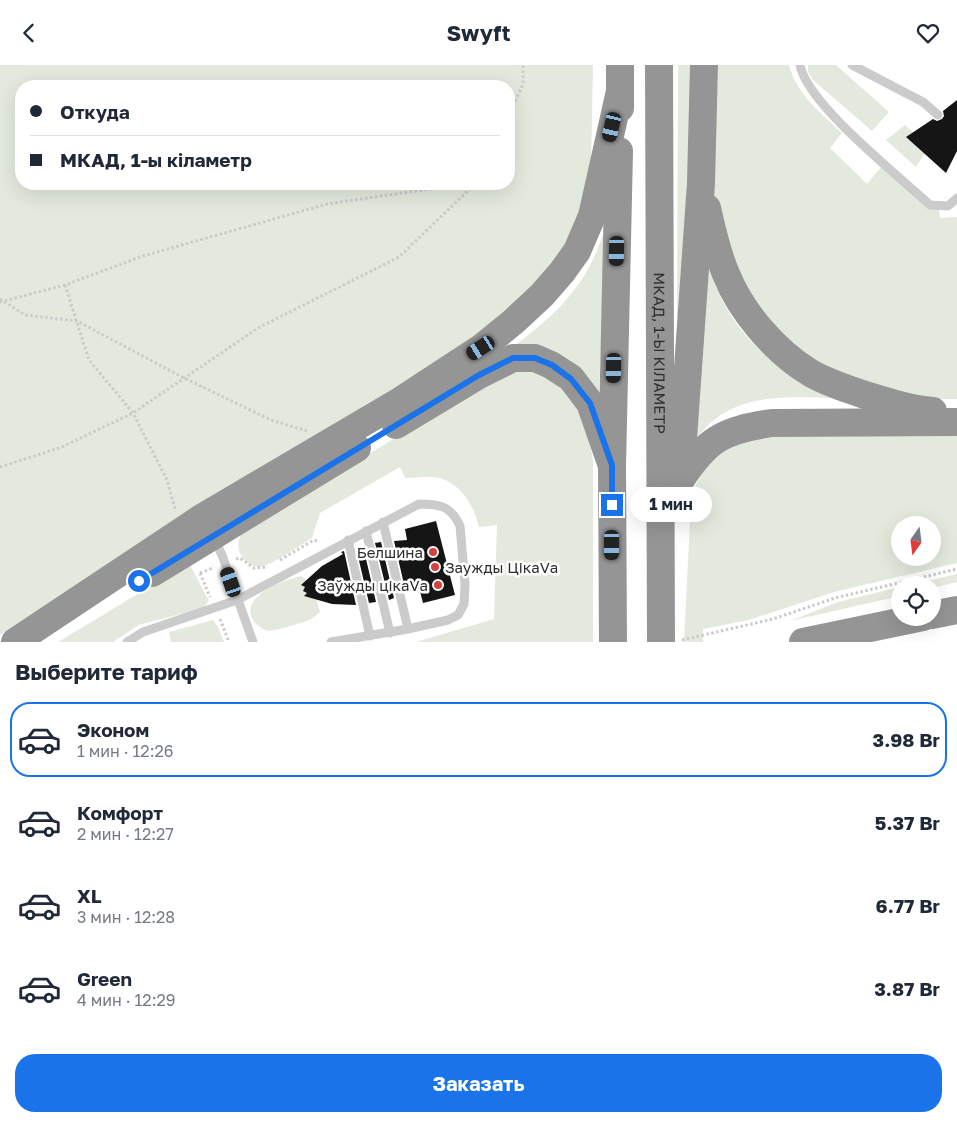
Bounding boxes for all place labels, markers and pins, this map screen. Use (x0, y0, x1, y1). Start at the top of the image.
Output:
place label: Белшина (357, 543, 423, 561)
marker: Белшина (427, 546, 439, 558)
place label: Заужды ЦікаVа (445, 558, 558, 576)
marker: Заужды ЦікаVа (429, 561, 441, 573)
place label: Заўжды цікаVа (317, 576, 428, 594)
marker: Заўжды цікаVа (432, 579, 444, 591)

